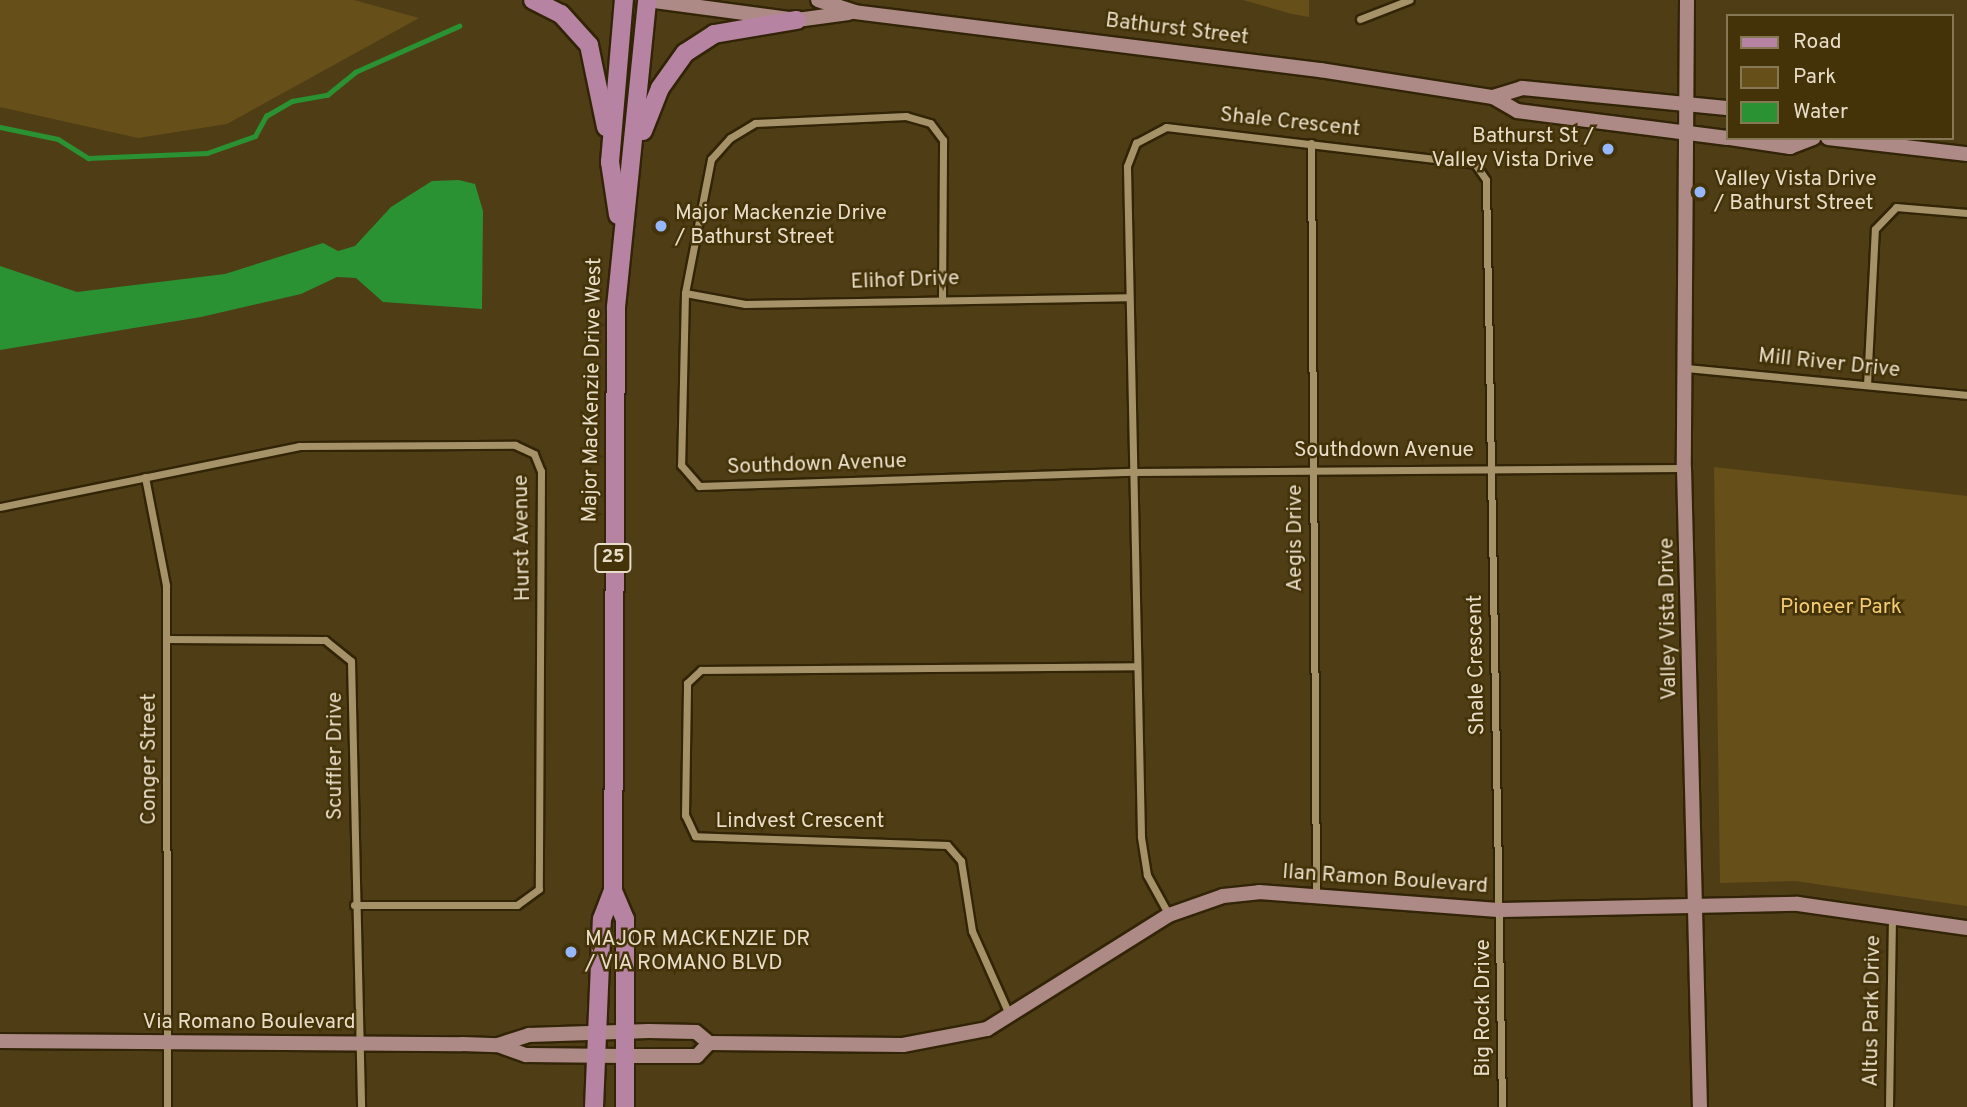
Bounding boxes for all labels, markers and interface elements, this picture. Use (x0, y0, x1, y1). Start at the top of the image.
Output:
street label: Bathurst Street (1104, 9, 1250, 51)
legend (1726, 14, 1953, 140)
text: Road (1793, 29, 1842, 56)
text: Park (1793, 64, 1836, 91)
text: Water (1793, 99, 1848, 126)
street label: Shale Crescent (1219, 103, 1361, 143)
place label: Bathurst St / Valley Vista Drive (1431, 124, 1594, 174)
marker: Bathurst St / Valley Vista Drive (1600, 141, 1616, 157)
place label: Valley Vista Drive / Bathurst Street (1714, 167, 1877, 217)
marker: Valley Vista Drive / Bathurst Street (1692, 184, 1708, 200)
place label: Major Mackenzie Drive / Bathurst Street (675, 201, 887, 251)
marker: Major Mackenzie Drive / Bathurst Street (653, 218, 669, 234)
street label: Major MacKenzie Drive West (578, 257, 608, 523)
street label: Elihof Drive (850, 267, 960, 295)
street label: Mill River Drive (1757, 344, 1901, 384)
street label: Southdown Avenue (1294, 438, 1474, 464)
street label: Southdown Avenue (726, 449, 908, 481)
street label: Hurst Avenue (509, 474, 537, 602)
street label: Aegis Drive (1283, 484, 1309, 592)
street label: Valley Vista Drive (1655, 537, 1683, 701)
road number: 25 (594, 542, 632, 573)
street label: Shale Crescent (1463, 594, 1491, 736)
park label: Pioneer Park (1780, 595, 1902, 621)
street label: Scuffler Drive (323, 692, 349, 820)
street label: Conger Street (137, 693, 163, 825)
street label: Lindvest Crescent (716, 809, 884, 835)
street label: Ilan Ramon Boulevard (1281, 860, 1489, 900)
place label: MAJOR MACKENZIE DR / VIA ROMANO BLVD (585, 927, 810, 977)
street label: Altus Park Drive (1859, 935, 1887, 1087)
street label: Big Rock Drive (1471, 939, 1497, 1077)
marker: MAJOR MACKENZIE DR / VIA ROMANO BLVD (563, 944, 579, 960)
street label: Via Romano Boulevard (142, 1010, 356, 1036)

